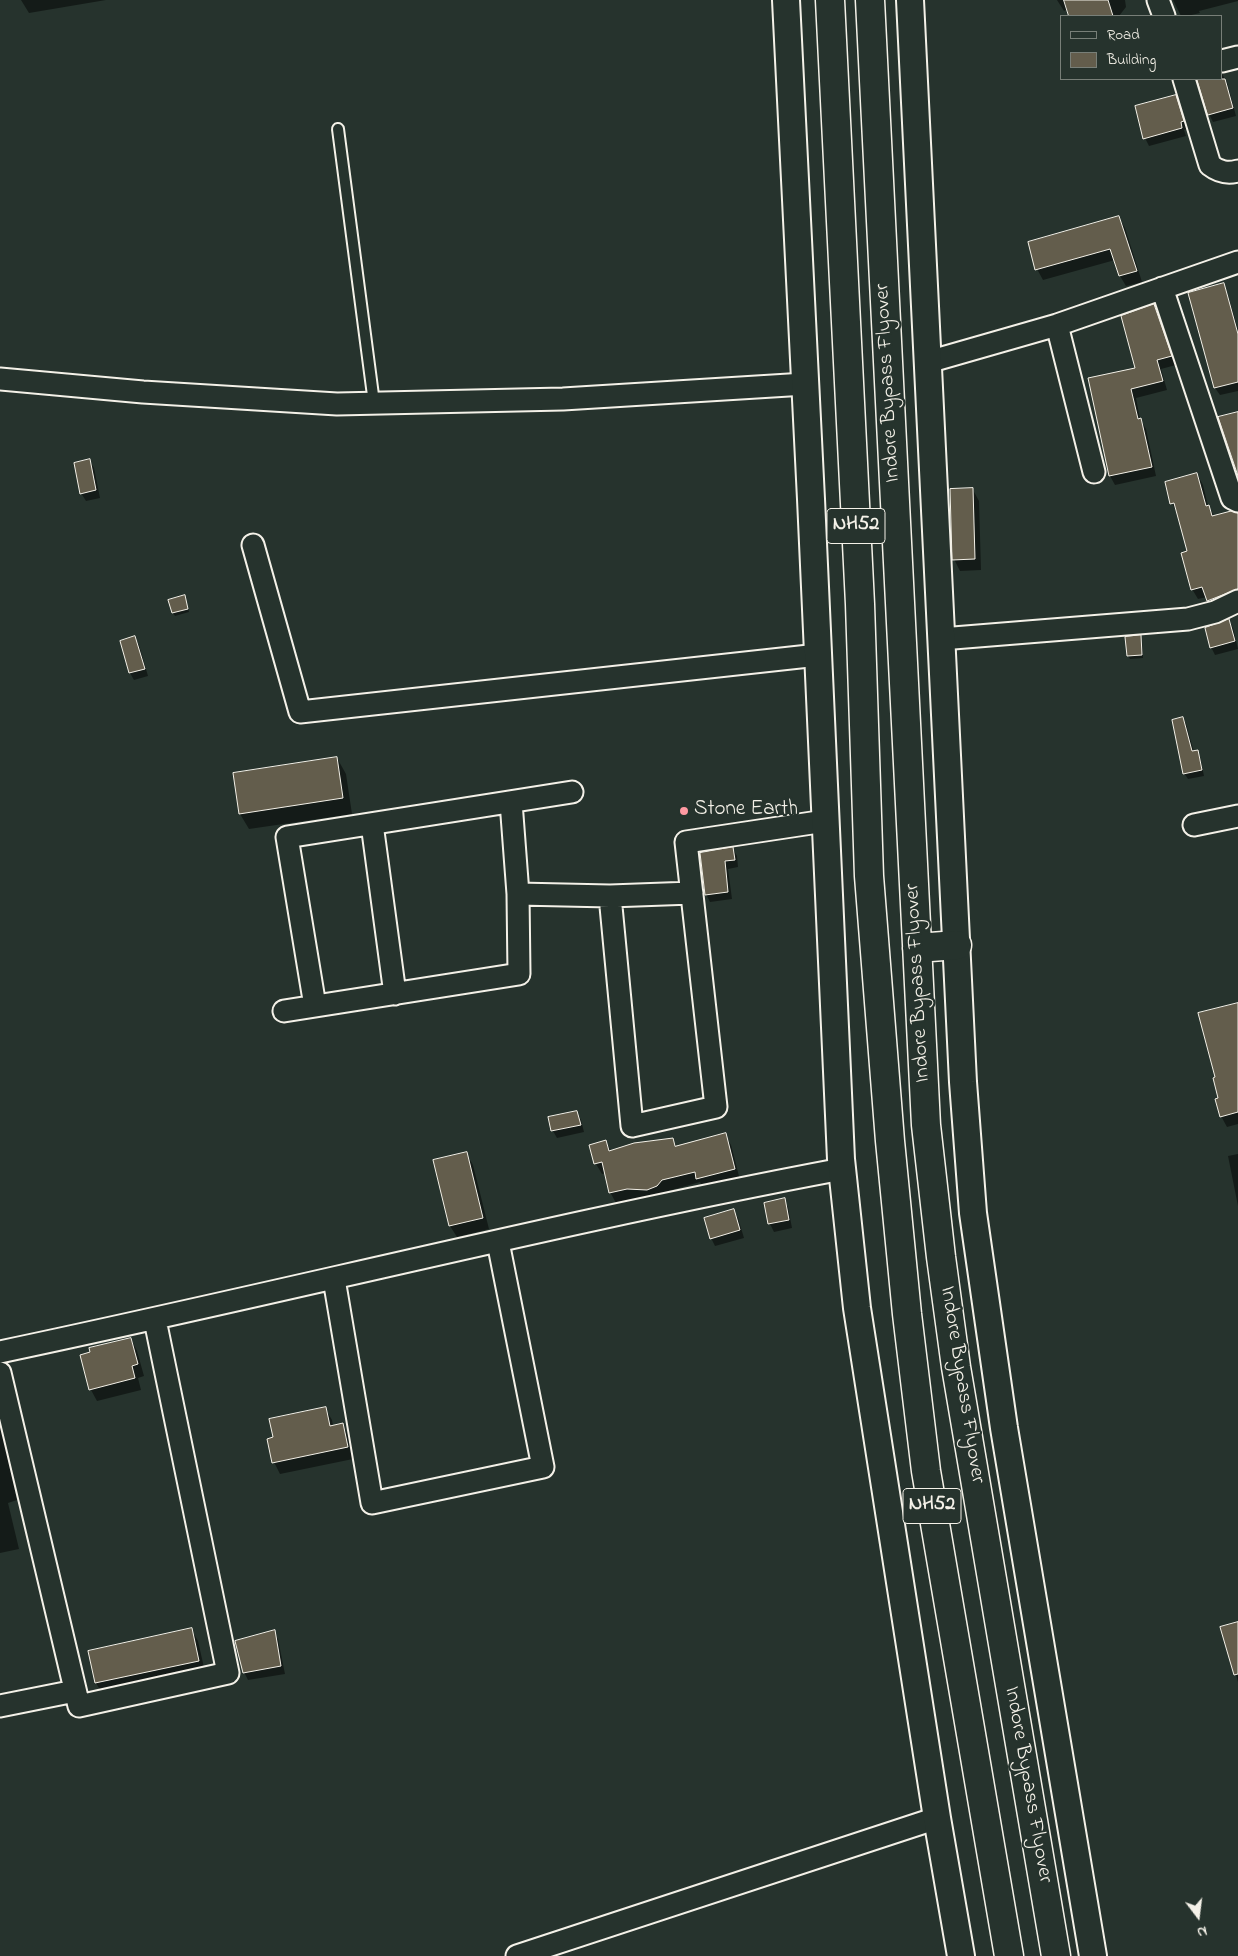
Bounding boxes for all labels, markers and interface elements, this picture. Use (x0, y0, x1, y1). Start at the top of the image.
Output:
legend (1060, 15, 1223, 80)
text: Road (1107, 24, 1140, 46)
text: Building (1107, 49, 1156, 71)
street label: Indore Bypass Flyover (871, 283, 907, 483)
road number: NH52 (827, 508, 885, 544)
place label: Stone Earth (694, 798, 798, 824)
marker: Stone Earth (678, 805, 690, 817)
street label: Indore Bypass Flyover (901, 883, 937, 1083)
street label: Indore Bypass Flyover (933, 1285, 989, 1485)
road number: NH52 (903, 1488, 961, 1524)
street label: Indore Bypass Flyover (997, 1685, 1057, 1885)
north arrow (1173, 1891, 1223, 1941)
text: N (1195, 1920, 1209, 1942)

